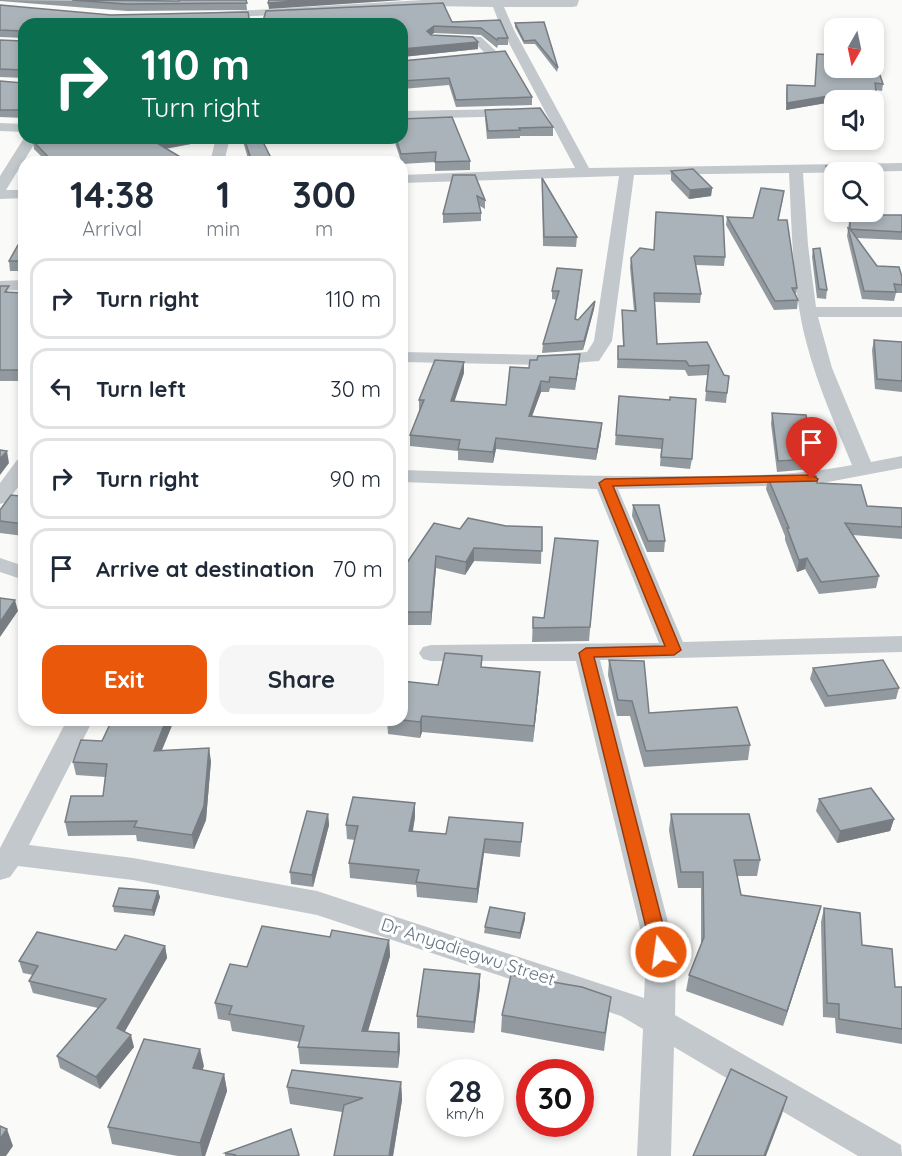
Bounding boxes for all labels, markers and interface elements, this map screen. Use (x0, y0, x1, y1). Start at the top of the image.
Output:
north arrow (824, 18, 884, 78)
map controls (824, 18, 884, 222)
text: 110 m (141, 38, 250, 91)
icon: right (42, 42, 120, 120)
text: Turn right (141, 90, 260, 124)
button: sound (824, 90, 884, 150)
button: search (824, 162, 884, 222)
text: 14:38 (70, 172, 154, 217)
text: 1 (216, 172, 230, 217)
text: 300 (292, 172, 356, 217)
text: Arrival (82, 216, 142, 241)
text: min (206, 216, 240, 241)
text: m (315, 216, 333, 241)
icon: right (45, 282, 78, 315)
text: Turn right (96, 285, 200, 313)
text: 110 m (326, 285, 381, 313)
icon: left (45, 372, 78, 405)
text: Turn left (96, 375, 186, 403)
text: 30 m (330, 375, 381, 403)
pin (786, 417, 837, 479)
icon: arrive (795, 426, 828, 459)
icon: right (45, 462, 78, 495)
text: Turn right (96, 465, 200, 493)
text: 90 m (330, 465, 381, 493)
icon: arrive (45, 552, 78, 585)
text: Arrive at destination (96, 555, 314, 583)
text: 70 m (332, 555, 383, 583)
button: Exit (42, 645, 207, 714)
button: Share (219, 645, 384, 714)
street label: Dr Anyadiegwu Street (378, 912, 558, 991)
position arrow (629, 920, 693, 984)
speed limit sign: 30 (516, 1059, 594, 1137)
text: 28 (448, 1072, 482, 1110)
text: km/h (446, 1104, 484, 1123)

